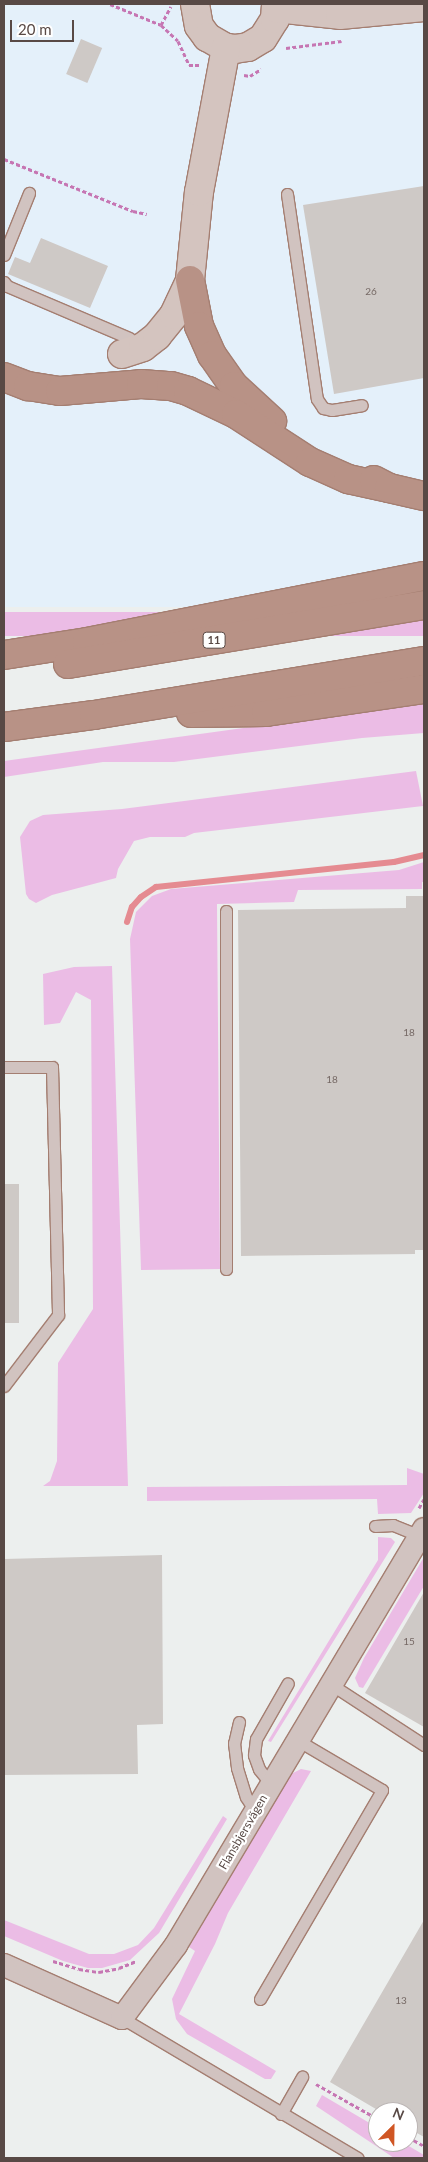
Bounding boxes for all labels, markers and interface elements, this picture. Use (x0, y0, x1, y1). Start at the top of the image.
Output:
scale bar (12, 10, 76, 42)
text: 20 m (18, 20, 52, 38)
house number: 26 (365, 286, 377, 298)
road number: 11 (202, 632, 226, 648)
house number: 18 (403, 1027, 415, 1039)
house number: 18 (326, 1074, 338, 1086)
house number: 15 (403, 1636, 415, 1648)
street label: Flansbjersvägen (216, 1792, 270, 1872)
house number: 13 (395, 1995, 407, 2007)
north arrow (368, 2102, 418, 2152)
text: N (390, 2104, 407, 2124)

